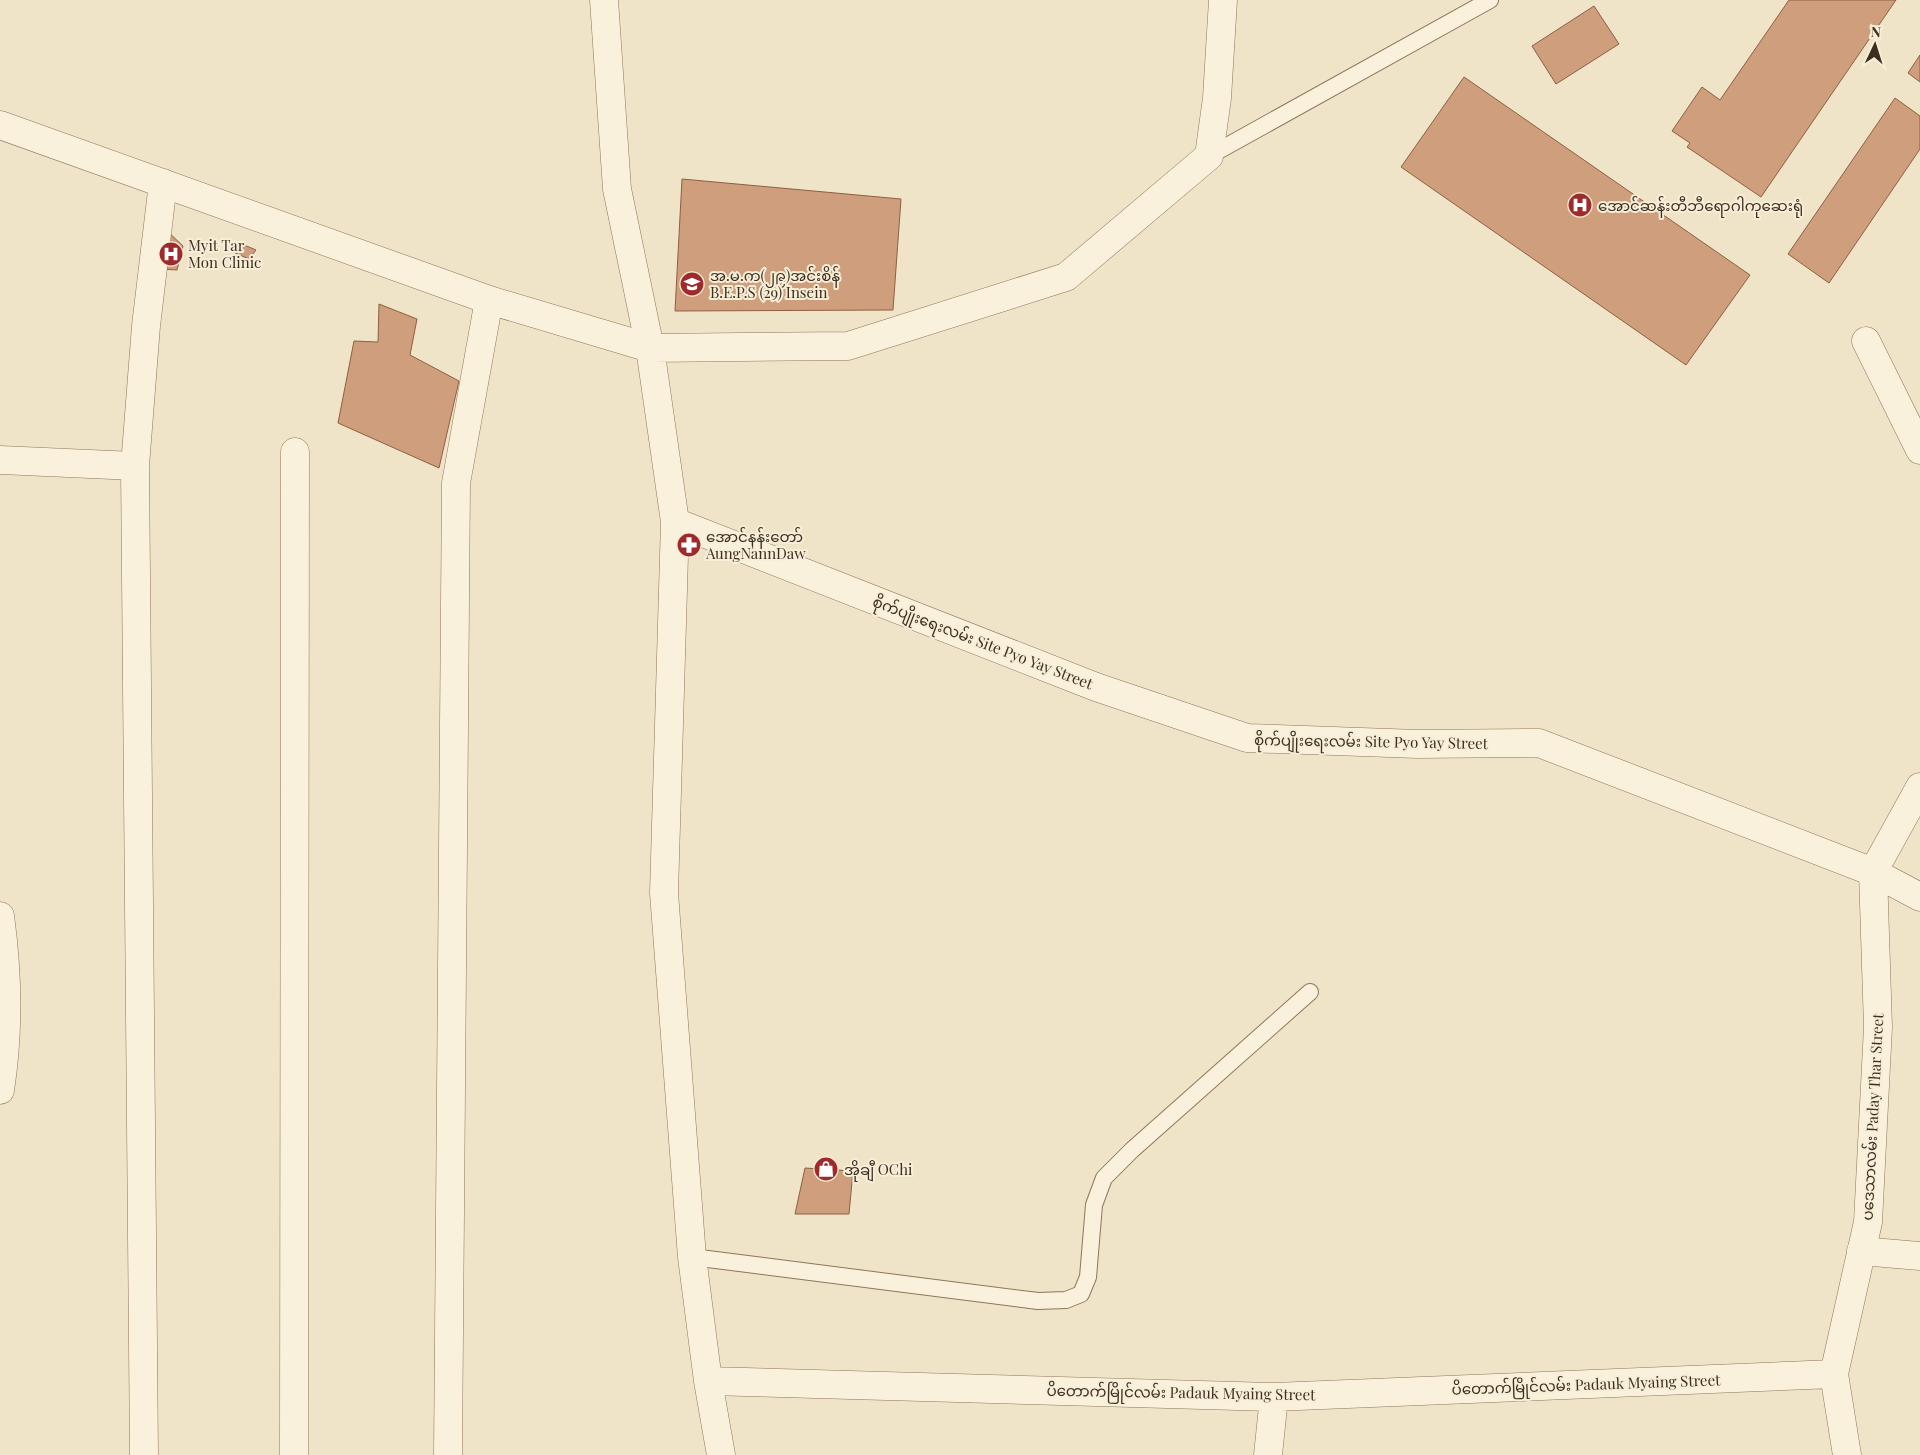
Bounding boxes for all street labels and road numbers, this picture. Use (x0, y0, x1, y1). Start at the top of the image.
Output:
street label: စိုက်ပျိုးရေးလမ်း Site Pyo Yay Street (869, 591, 1096, 696)
street label: စိုက်ပျိုးရေးလမ်း Site Pyo Yay Street (1254, 729, 1489, 756)
street label: ပဒေသာလမ်း Paday Thar Street (1857, 1012, 1887, 1221)
street label: ပိတောက်မြိုင်လမ်း Padauk Myaing Street (1451, 1369, 1722, 1402)
street label: ပိတောက်မြိုင်လမ်း Padauk Myaing Street (1046, 1380, 1316, 1407)

